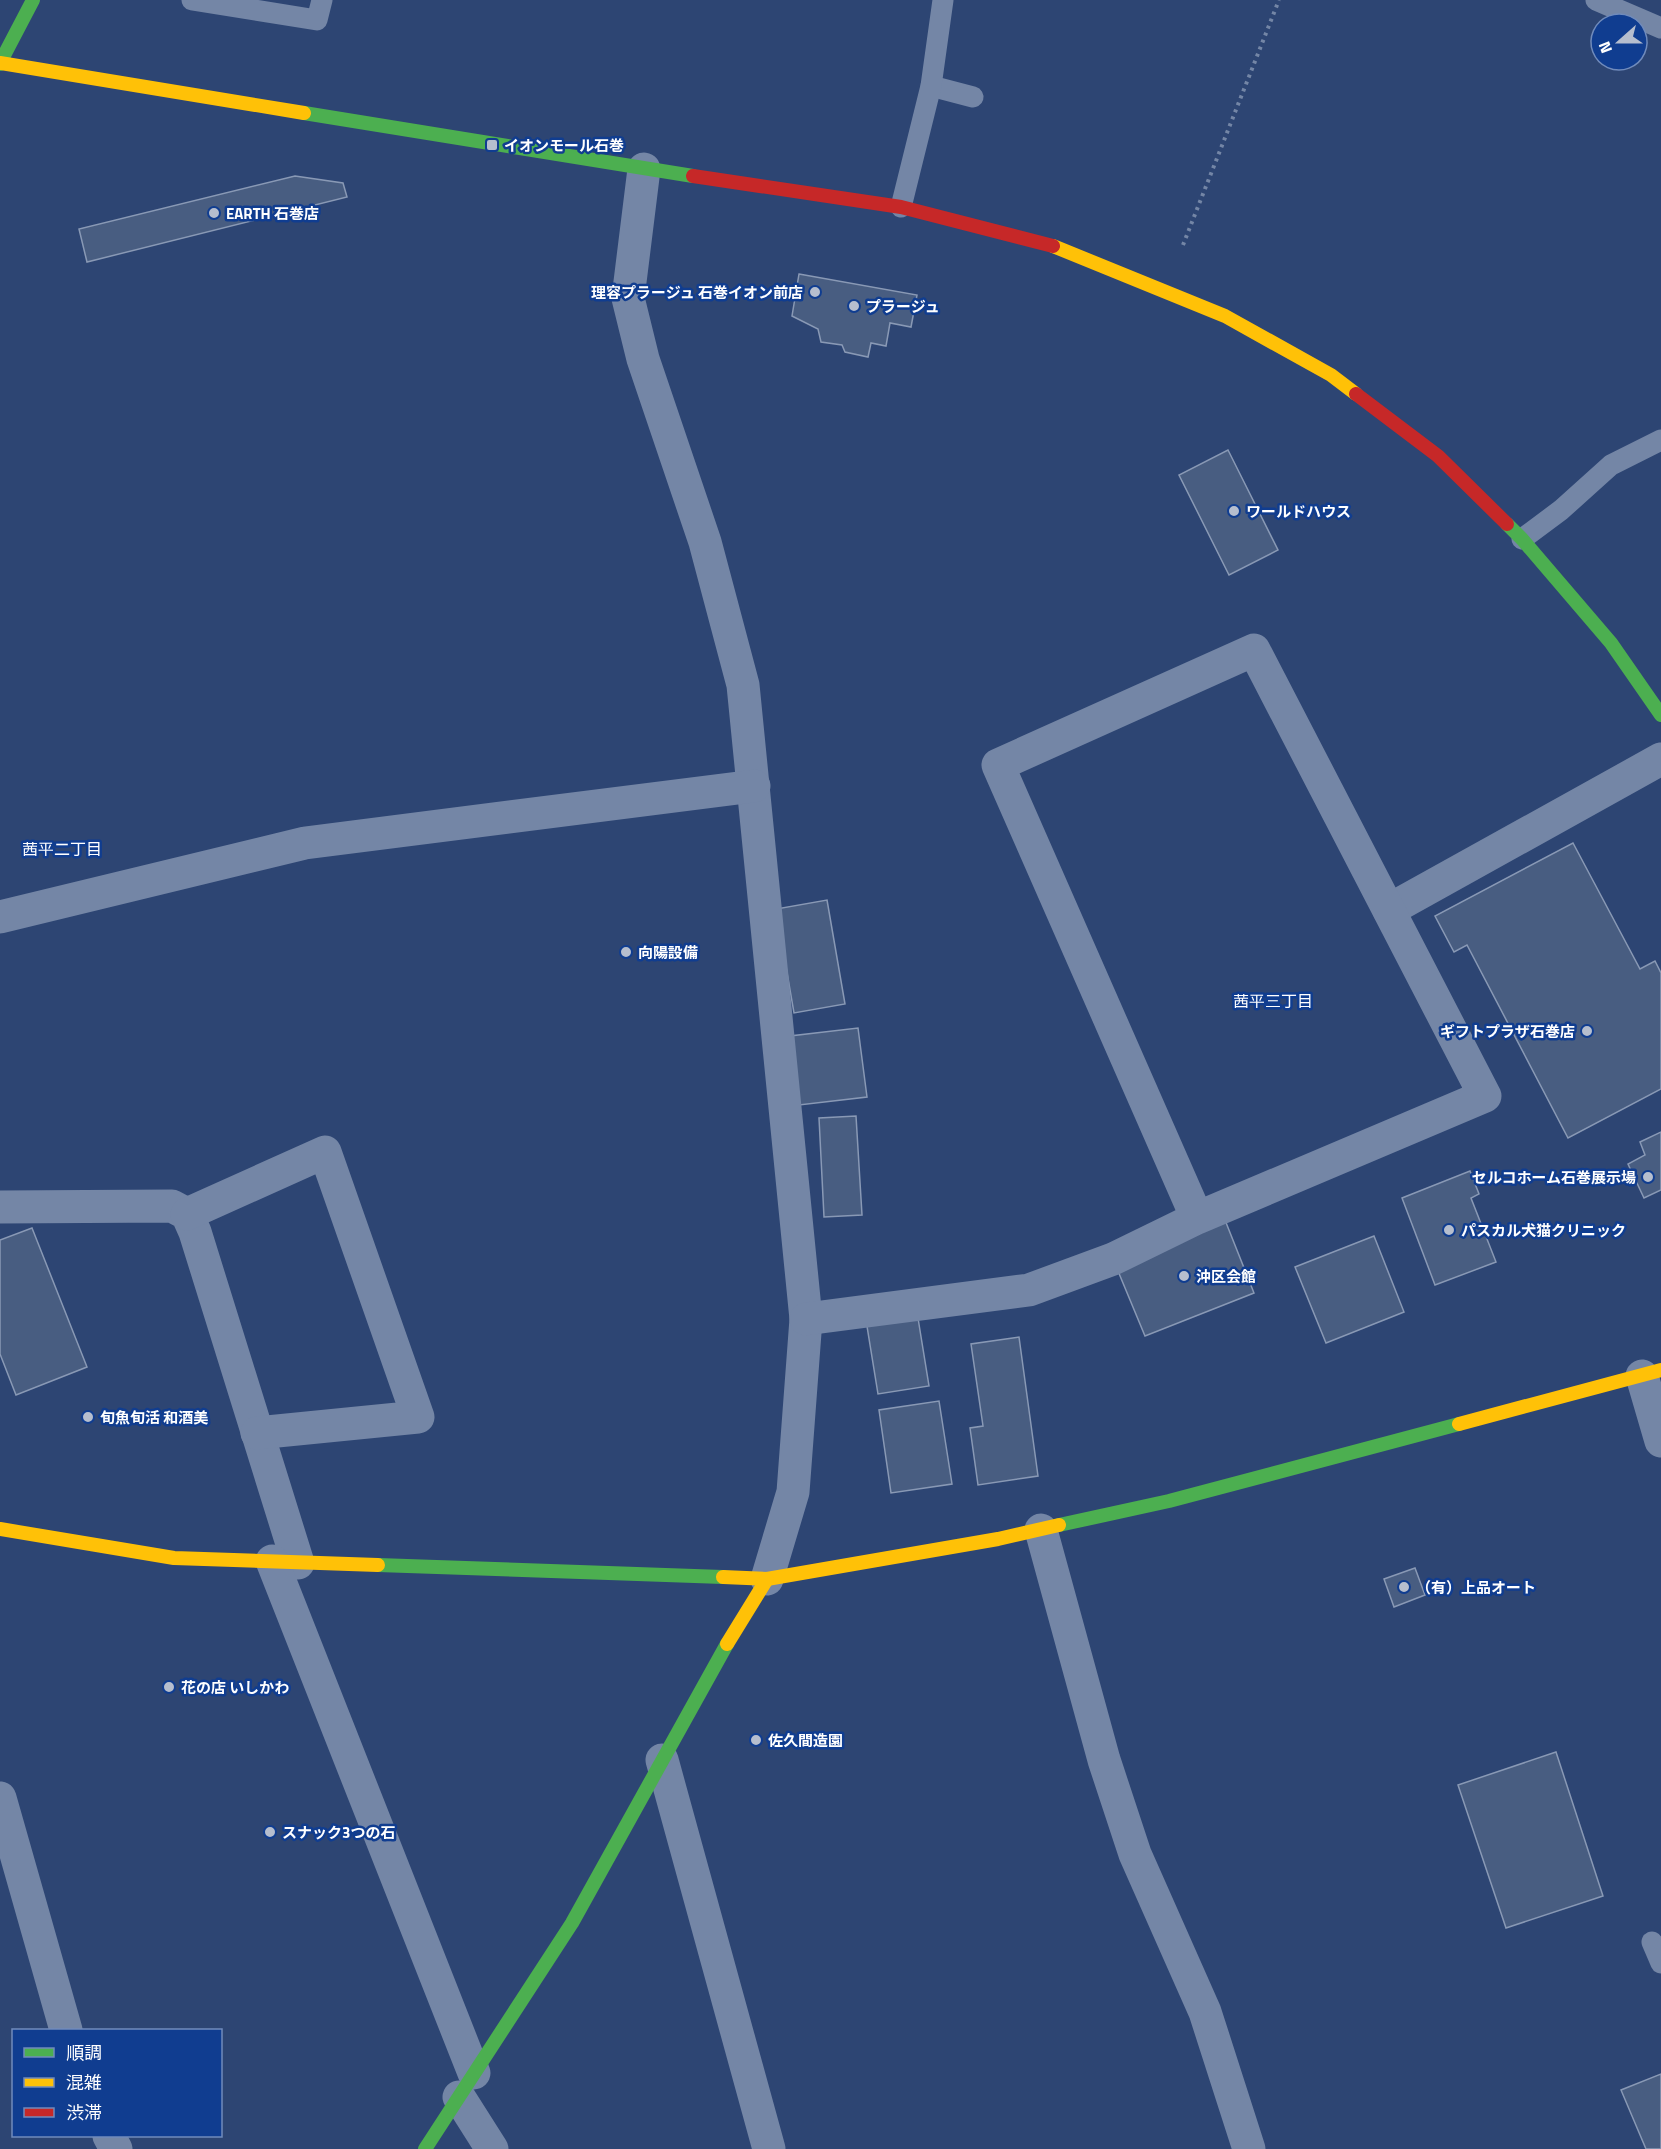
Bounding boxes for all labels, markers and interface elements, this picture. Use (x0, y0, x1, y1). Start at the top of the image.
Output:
north arrow (1589, 12, 1649, 72)
text: N (1592, 38, 1618, 57)
place label: イオンモール石巻 (504, 134, 624, 157)
marker: イオンモール石巻 (485, 138, 499, 152)
place label: EARTH 石巻店 (226, 202, 319, 225)
marker: EARTH 石巻店 (207, 206, 221, 220)
place label: 理容プラージュ 石巻イオン前店 (591, 281, 803, 304)
marker: 理容プラージュ 石巻イオン前店 (808, 285, 822, 299)
place label: プラージュ (866, 295, 940, 318)
marker: プラージュ (847, 299, 861, 313)
place label: ワールドハウス (1246, 500, 1351, 523)
marker: ワールドハウス (1227, 504, 1241, 518)
district label: 茜平二丁目 (22, 837, 102, 861)
place label: 向陽設備 (638, 941, 698, 964)
marker: 向陽設備 (619, 945, 633, 959)
district label: 茜平三丁目 (1233, 989, 1313, 1013)
place label: ギフトプラザ石巻店 (1440, 1020, 1575, 1043)
marker: ギフトプラザ石巻店 (1580, 1024, 1594, 1038)
place label: セルコホーム石巻展示場 (1472, 1166, 1636, 1189)
marker: セルコホーム石巻展示場 (1641, 1170, 1655, 1184)
place label: パスカル犬猫クリニック (1461, 1219, 1626, 1242)
marker: パスカル犬猫クリニック (1442, 1223, 1456, 1237)
place label: 沖区会館 (1196, 1265, 1256, 1288)
marker: 沖区会館 (1177, 1269, 1191, 1283)
place label: 旬魚旬活 和酒美 (100, 1406, 208, 1429)
marker: 旬魚旬活 和酒美 (81, 1410, 95, 1424)
place label: （有）上品オート (1416, 1576, 1536, 1599)
marker: （有）上品オート (1397, 1580, 1411, 1594)
place label: 花の店 いしかわ (181, 1676, 289, 1699)
marker: 花の店 いしかわ (162, 1680, 176, 1694)
place label: 佐久間造園 (768, 1729, 843, 1752)
marker: 佐久間造園 (749, 1733, 763, 1747)
place label: スナック3つの石 (282, 1821, 395, 1844)
marker: スナック3つの石 (263, 1825, 277, 1839)
legend (12, 2029, 222, 2137)
text: 順調 (66, 2039, 102, 2066)
text: 混雑 (66, 2069, 102, 2096)
text: 渋滞 (66, 2099, 102, 2126)

